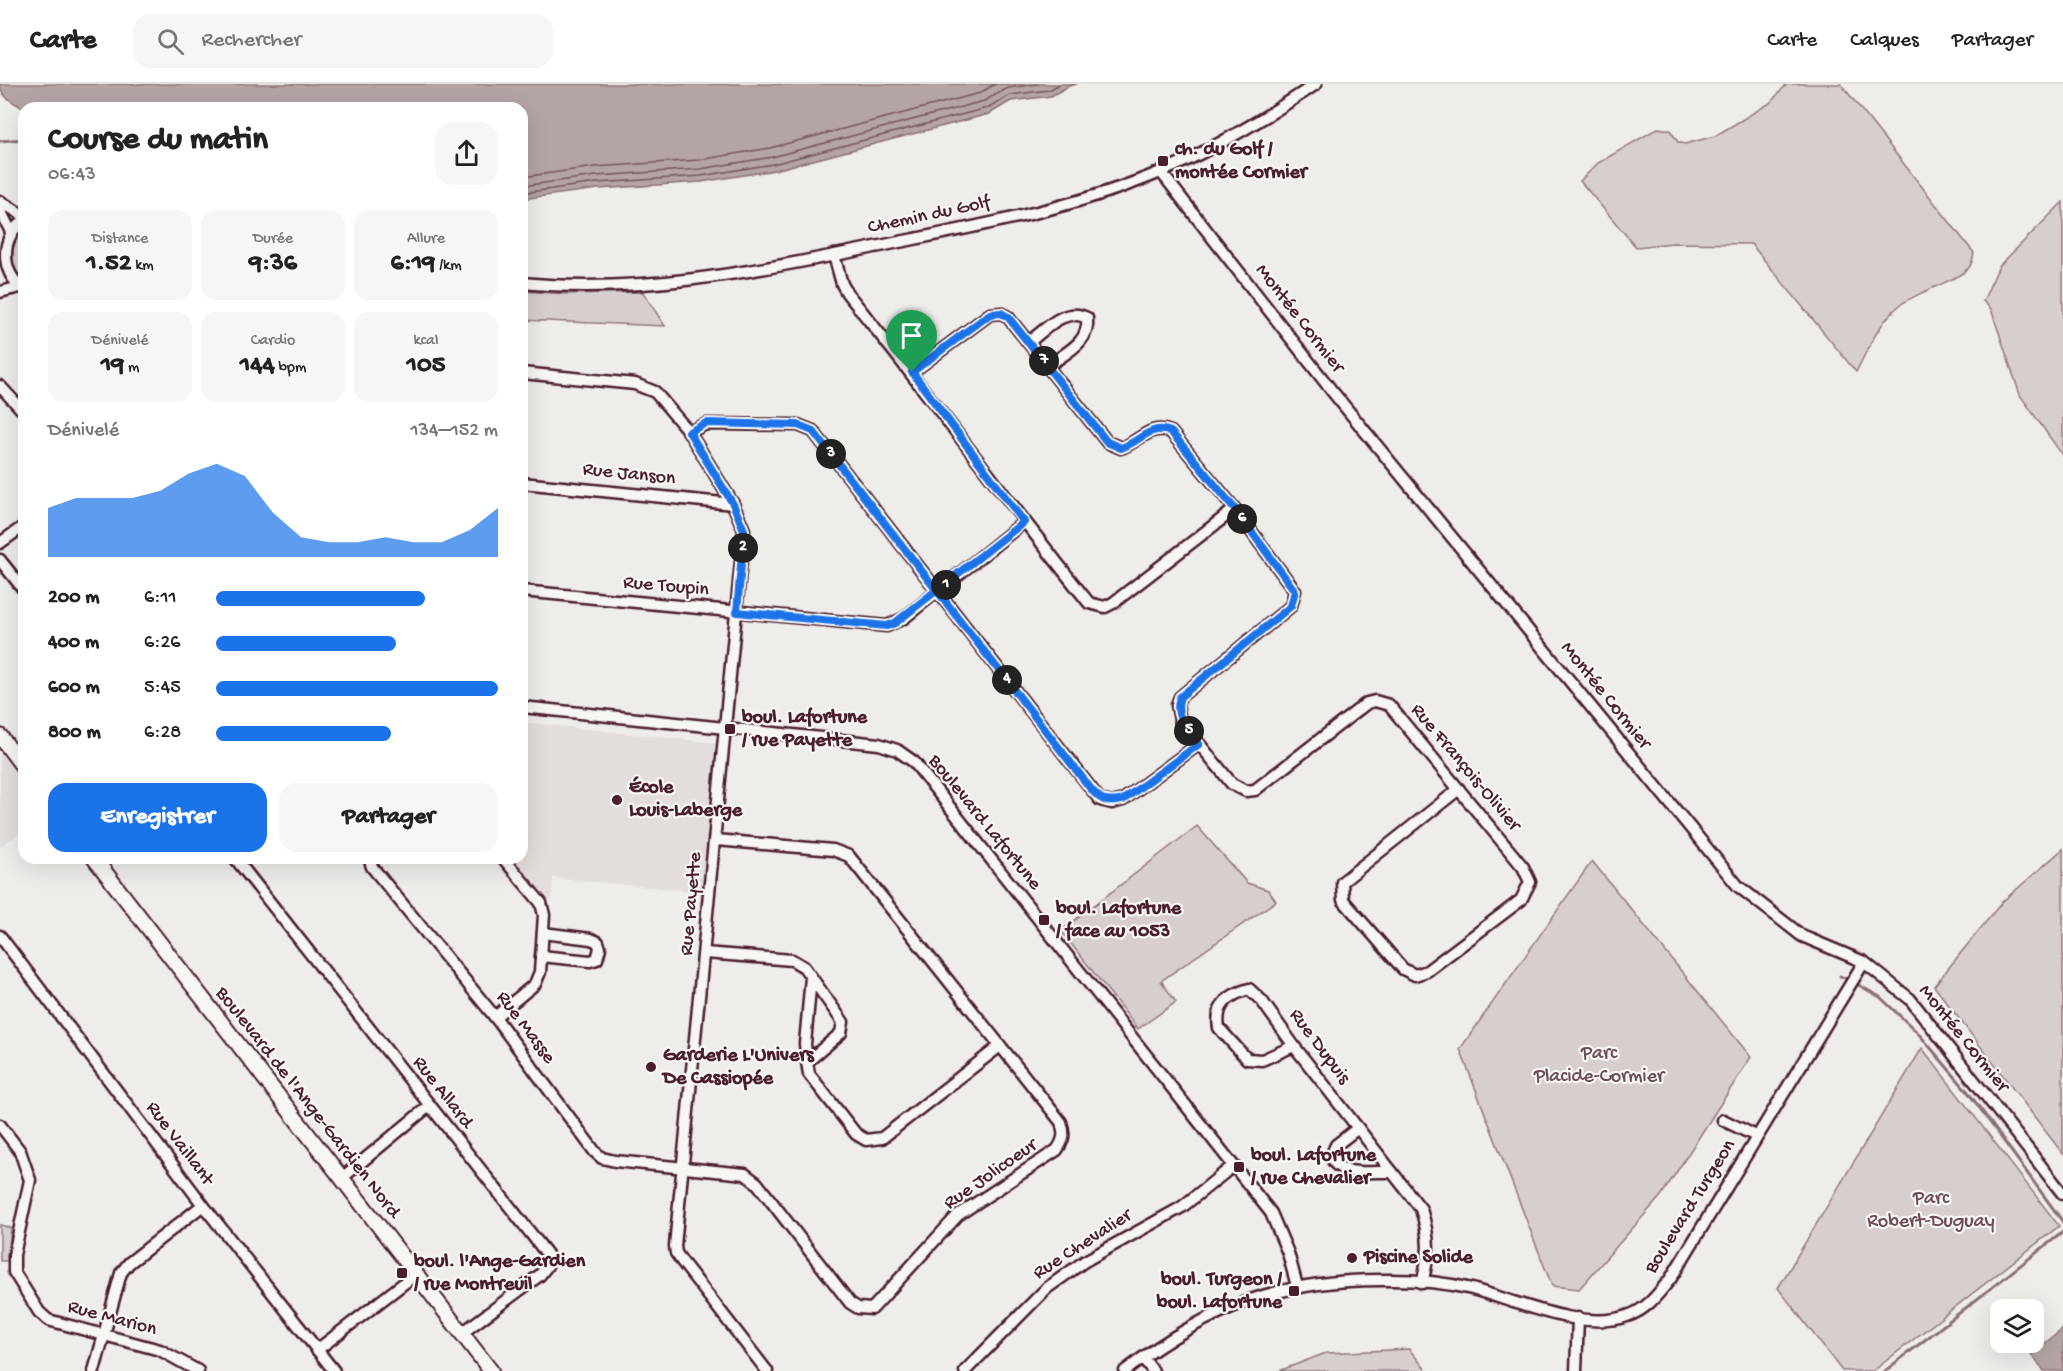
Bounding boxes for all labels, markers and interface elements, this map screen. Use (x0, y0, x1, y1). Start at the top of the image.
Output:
search box (133, 14, 553, 68)
text: Carte (30, 25, 97, 58)
icon: search (154, 25, 187, 58)
text: Rechercher (202, 28, 301, 54)
text: Carte (1767, 29, 1817, 54)
text: Calques (1850, 29, 1919, 54)
text: Partager (1952, 29, 2033, 54)
text: Course du matin (48, 122, 268, 160)
button: share (435, 122, 498, 185)
place label: ch. du Golf / montée Cormier (1175, 139, 1309, 185)
marker: ch. du Golf / montée Cormier (1156, 154, 1170, 168)
text: 06:43 (48, 164, 96, 187)
street label: Chemin du Golf (866, 191, 994, 240)
text: Distance (92, 230, 148, 249)
text: Durée (253, 230, 293, 249)
text: Allure (407, 230, 445, 249)
text: 1.52 (86, 249, 131, 280)
text: 9:36 (249, 249, 297, 280)
text: 6:19 (391, 249, 435, 280)
text: km (131, 257, 154, 276)
text: /km (435, 257, 462, 276)
street label: Montée Cormier (1249, 260, 1350, 379)
pin (886, 310, 937, 372)
icon: arrive (895, 319, 928, 352)
text: Dénivelé (92, 332, 148, 351)
text: Cardio (251, 332, 295, 351)
text: kcal (414, 332, 438, 351)
pin: 7 (1029, 346, 1059, 376)
text: 19 (101, 351, 124, 382)
text: 144 (240, 351, 275, 382)
text: 105 (407, 351, 445, 382)
text: 7 (1040, 351, 1048, 370)
text: m (124, 359, 139, 378)
text: bpm (275, 359, 306, 378)
text: Dénivelé (48, 420, 119, 443)
text: 134–152 m (410, 420, 498, 443)
pin: 3 (816, 439, 846, 469)
text: 3 (827, 444, 835, 463)
street label: Rue Janson (581, 459, 677, 491)
pin: 6 (1227, 504, 1257, 534)
text: 6 (1238, 509, 1246, 528)
pin: 2 (728, 533, 758, 563)
text: 2 (739, 538, 747, 557)
pin: 1 (931, 570, 961, 600)
street label: Rue Toupin (622, 572, 710, 602)
text: 1 (943, 575, 949, 594)
text: 200 m (48, 587, 99, 610)
text: 6:11 (144, 587, 177, 610)
text: 400 m (48, 632, 99, 655)
text: 6:26 (144, 632, 180, 655)
street label: Montée Cormier (1555, 638, 1657, 756)
pin: 4 (992, 665, 1022, 695)
text: 4 (1003, 670, 1011, 689)
text: 600 m (48, 677, 100, 700)
text: 5:45 (144, 677, 181, 700)
street label: Rue François-Olivier (1405, 700, 1526, 838)
place label: boul. Lafortune / rue Payette (741, 707, 868, 753)
pin: 5 (1174, 716, 1204, 746)
text: 5 (1185, 721, 1193, 740)
text: 800 m (48, 722, 101, 745)
text: 6:28 (144, 722, 181, 745)
marker: boul. Lafortune / rue Payette (723, 722, 737, 736)
street label: Boulevard Lafortune (922, 750, 1046, 896)
place label: École Louis-Laberge (629, 776, 743, 823)
button: Enregistrer (48, 783, 267, 852)
button: Partager (279, 783, 498, 852)
marker: École Louis-Laberge (610, 793, 624, 807)
street label: Rue Payette (676, 851, 708, 957)
place label: boul. Lafortune / face au 1053 (1055, 898, 1182, 944)
marker: boul. Lafortune / face au 1053 (1037, 913, 1051, 927)
street label: Montée Cormier (1913, 981, 2015, 1099)
street label: Boulevard de l'Ange-Gardien Nord (209, 982, 406, 1225)
street label: Rue Masse (490, 987, 560, 1069)
street label: Rue Dupuis (1283, 1005, 1355, 1090)
park label: Parc Placide-Cormier (1533, 1043, 1666, 1089)
place label: Garderie L'Univers De Cassiopée (661, 1045, 815, 1091)
street label: Rue Allard (407, 1052, 479, 1136)
marker: Garderie L'Univers De Cassiopée (644, 1060, 658, 1074)
street label: Rue Vaillant (140, 1098, 219, 1192)
street label: Rue Jolicoeur (940, 1133, 1044, 1216)
street label: Boulevard Turgeon (1640, 1135, 1742, 1279)
place label: boul. Lafortune / rue Chevalier (1250, 1145, 1377, 1191)
marker: boul. Lafortune / rue Chevalier (1232, 1160, 1246, 1174)
park label: Parc Robert-Duguay (1867, 1188, 1995, 1234)
street label: Rue Chevalier (1029, 1204, 1138, 1285)
place label: Piscine Solide (1363, 1247, 1474, 1270)
place label: boul. l'Ange-Gardien / rue Montreuil (413, 1251, 586, 1297)
marker: Piscine Solide (1345, 1251, 1359, 1265)
marker: boul. l'Ange-Gardien / rue Montreuil (395, 1266, 409, 1280)
place label: boul. Turgeon / boul. Lafortune (1156, 1269, 1283, 1315)
marker: boul. Turgeon / boul. Lafortune (1287, 1284, 1301, 1298)
street label: Rue Marion (65, 1296, 160, 1342)
map controls (1990, 1299, 2044, 1353)
button: layers (1990, 1299, 2044, 1353)

